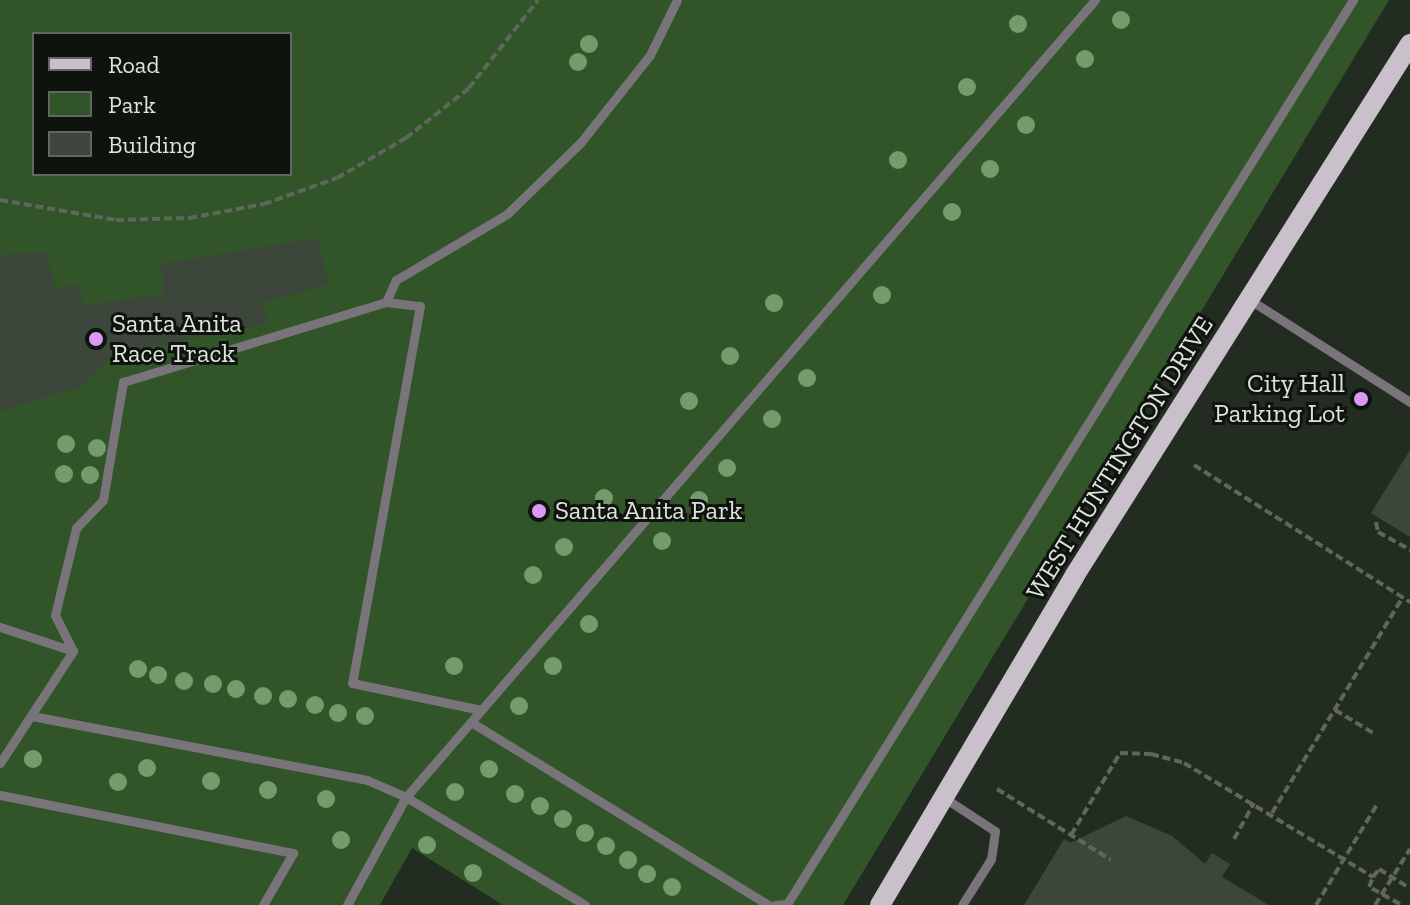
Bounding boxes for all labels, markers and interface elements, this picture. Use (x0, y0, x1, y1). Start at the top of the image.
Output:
legend (32, 32, 292, 176)
text: Road (108, 50, 160, 79)
text: Park (108, 90, 156, 119)
text: Building (108, 130, 196, 159)
place label: Santa Anita Race Track (112, 308, 243, 370)
street label: WEST HUNTINGTON DRIVE (1020, 310, 1220, 606)
marker: Santa Anita Race Track (87, 330, 105, 348)
place label: City Hall Parking Lot (1214, 368, 1345, 430)
marker: City Hall Parking Lot (1352, 390, 1370, 408)
place label: Santa Anita Park (555, 495, 743, 527)
marker: Santa Anita Park (530, 502, 548, 520)

